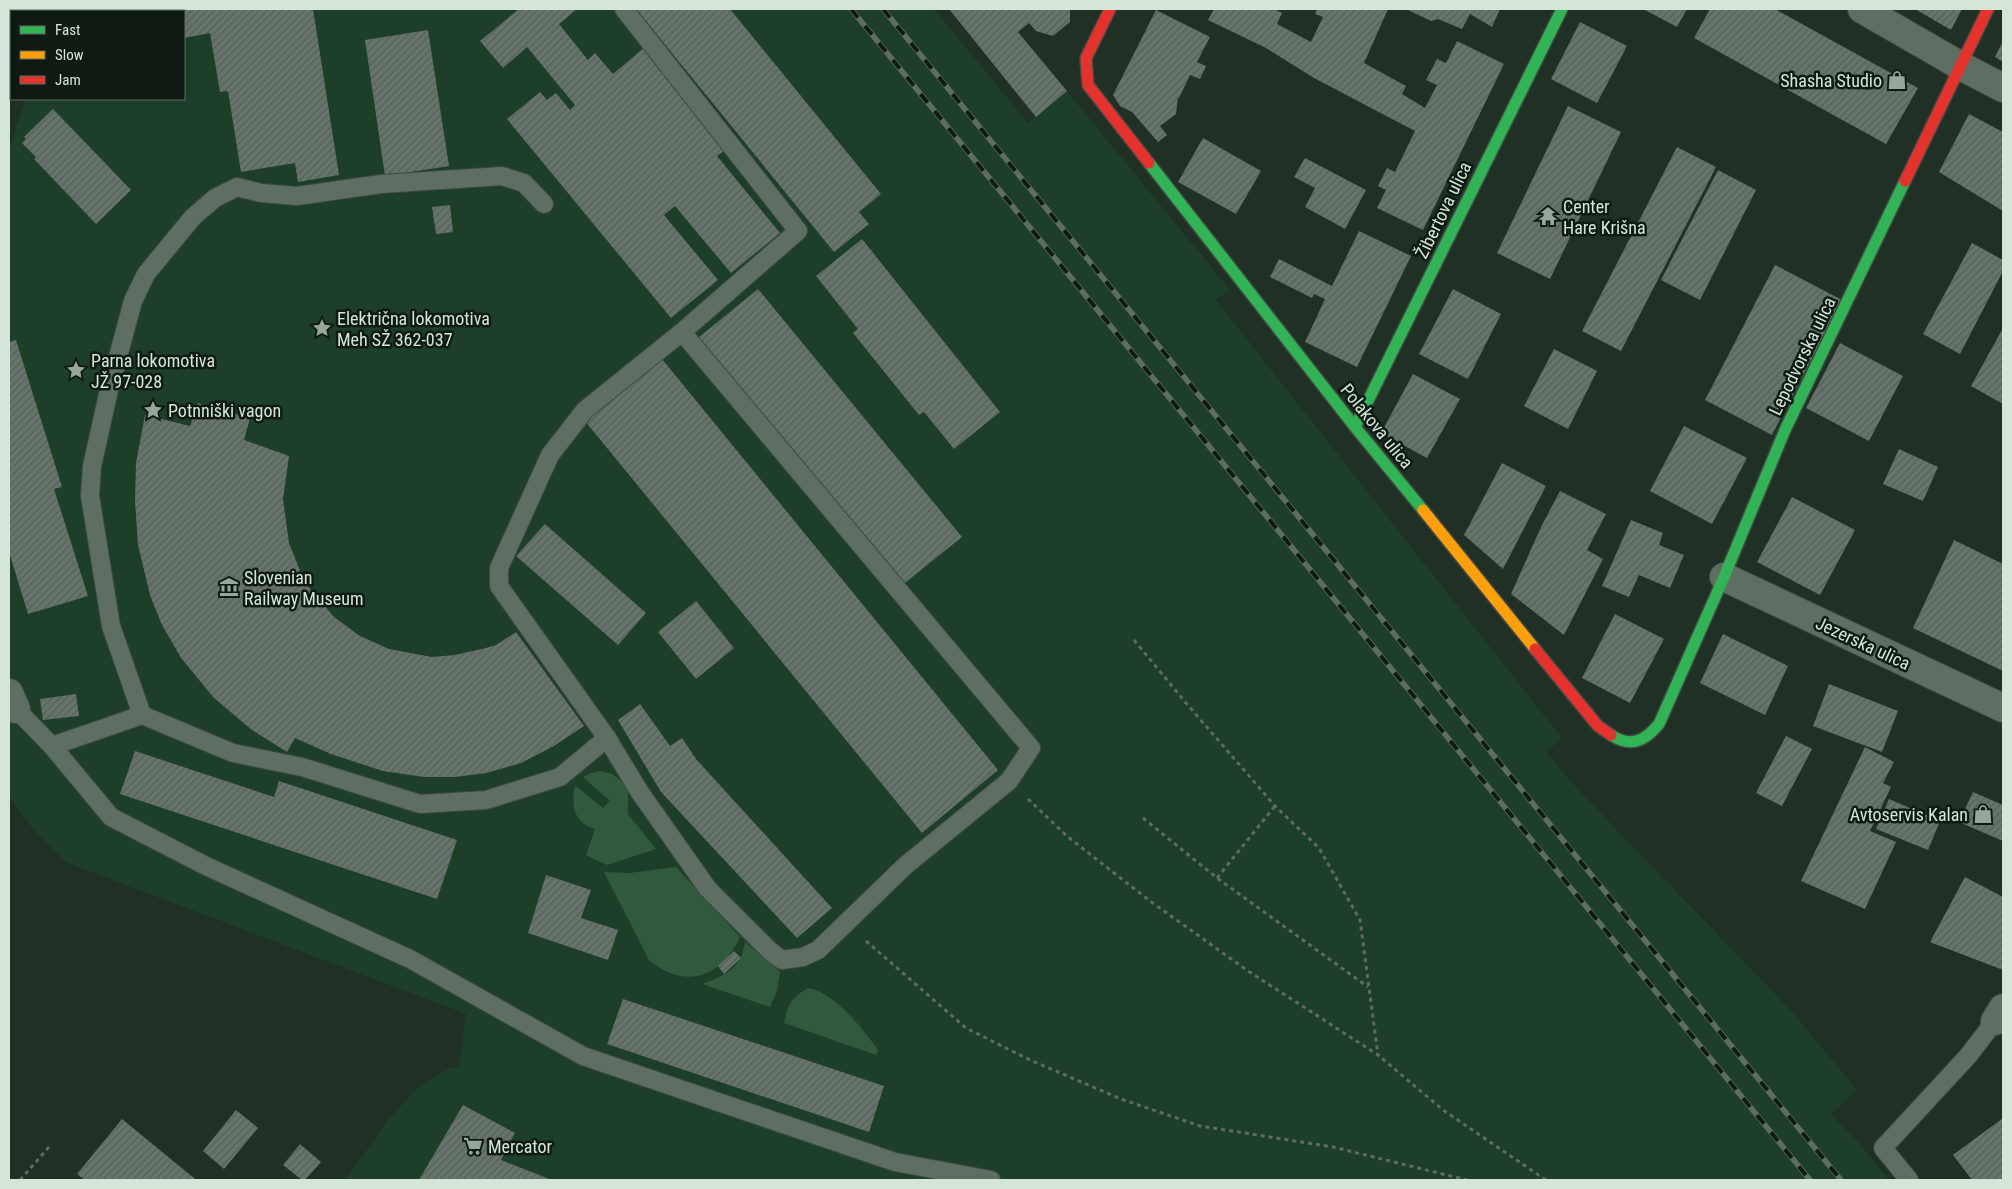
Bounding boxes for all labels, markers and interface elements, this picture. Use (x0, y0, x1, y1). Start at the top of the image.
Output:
legend (10, 10, 185, 100)
text: Fast (55, 21, 80, 39)
text: Slow (55, 46, 84, 64)
shop icon: Shasha Studio (1886, 69, 1908, 91)
place label: Shasha Studio (1780, 70, 1882, 91)
text: Jam (55, 71, 81, 89)
street label: Žibertova ulica (1411, 158, 1475, 262)
place label: Center Hare Krišna (1563, 196, 1646, 238)
temple icon: Center Hare Krišna (1537, 205, 1559, 227)
street label: Lepodvorska ulica (1764, 293, 1840, 419)
place label: Električna lokomotiva Meh SŽ 362-037 (337, 308, 490, 350)
place icon: Električna lokomotiva Meh SŽ 362-037 (311, 317, 333, 339)
place label: Parna lokomotiva JŽ 97-028 (91, 350, 215, 392)
place icon: Parna lokomotiva JŽ 97-028 (65, 359, 87, 381)
street label: Polakova ulica (1336, 379, 1418, 473)
place icon: Potnniški vagon (142, 399, 164, 421)
place label: Potnniški vagon (168, 400, 281, 421)
place label: Slovenian Railway Museum (244, 567, 363, 609)
museum icon: Slovenian Railway Museum (218, 576, 240, 598)
street label: Jezerska ulica (1812, 612, 1914, 674)
shop icon: Avtoservis Kalan (1972, 803, 1994, 825)
place label: Avtoservis Kalan (1850, 804, 1968, 825)
supermarket icon: Mercator (462, 1135, 484, 1157)
place label: Mercator (488, 1136, 552, 1157)

